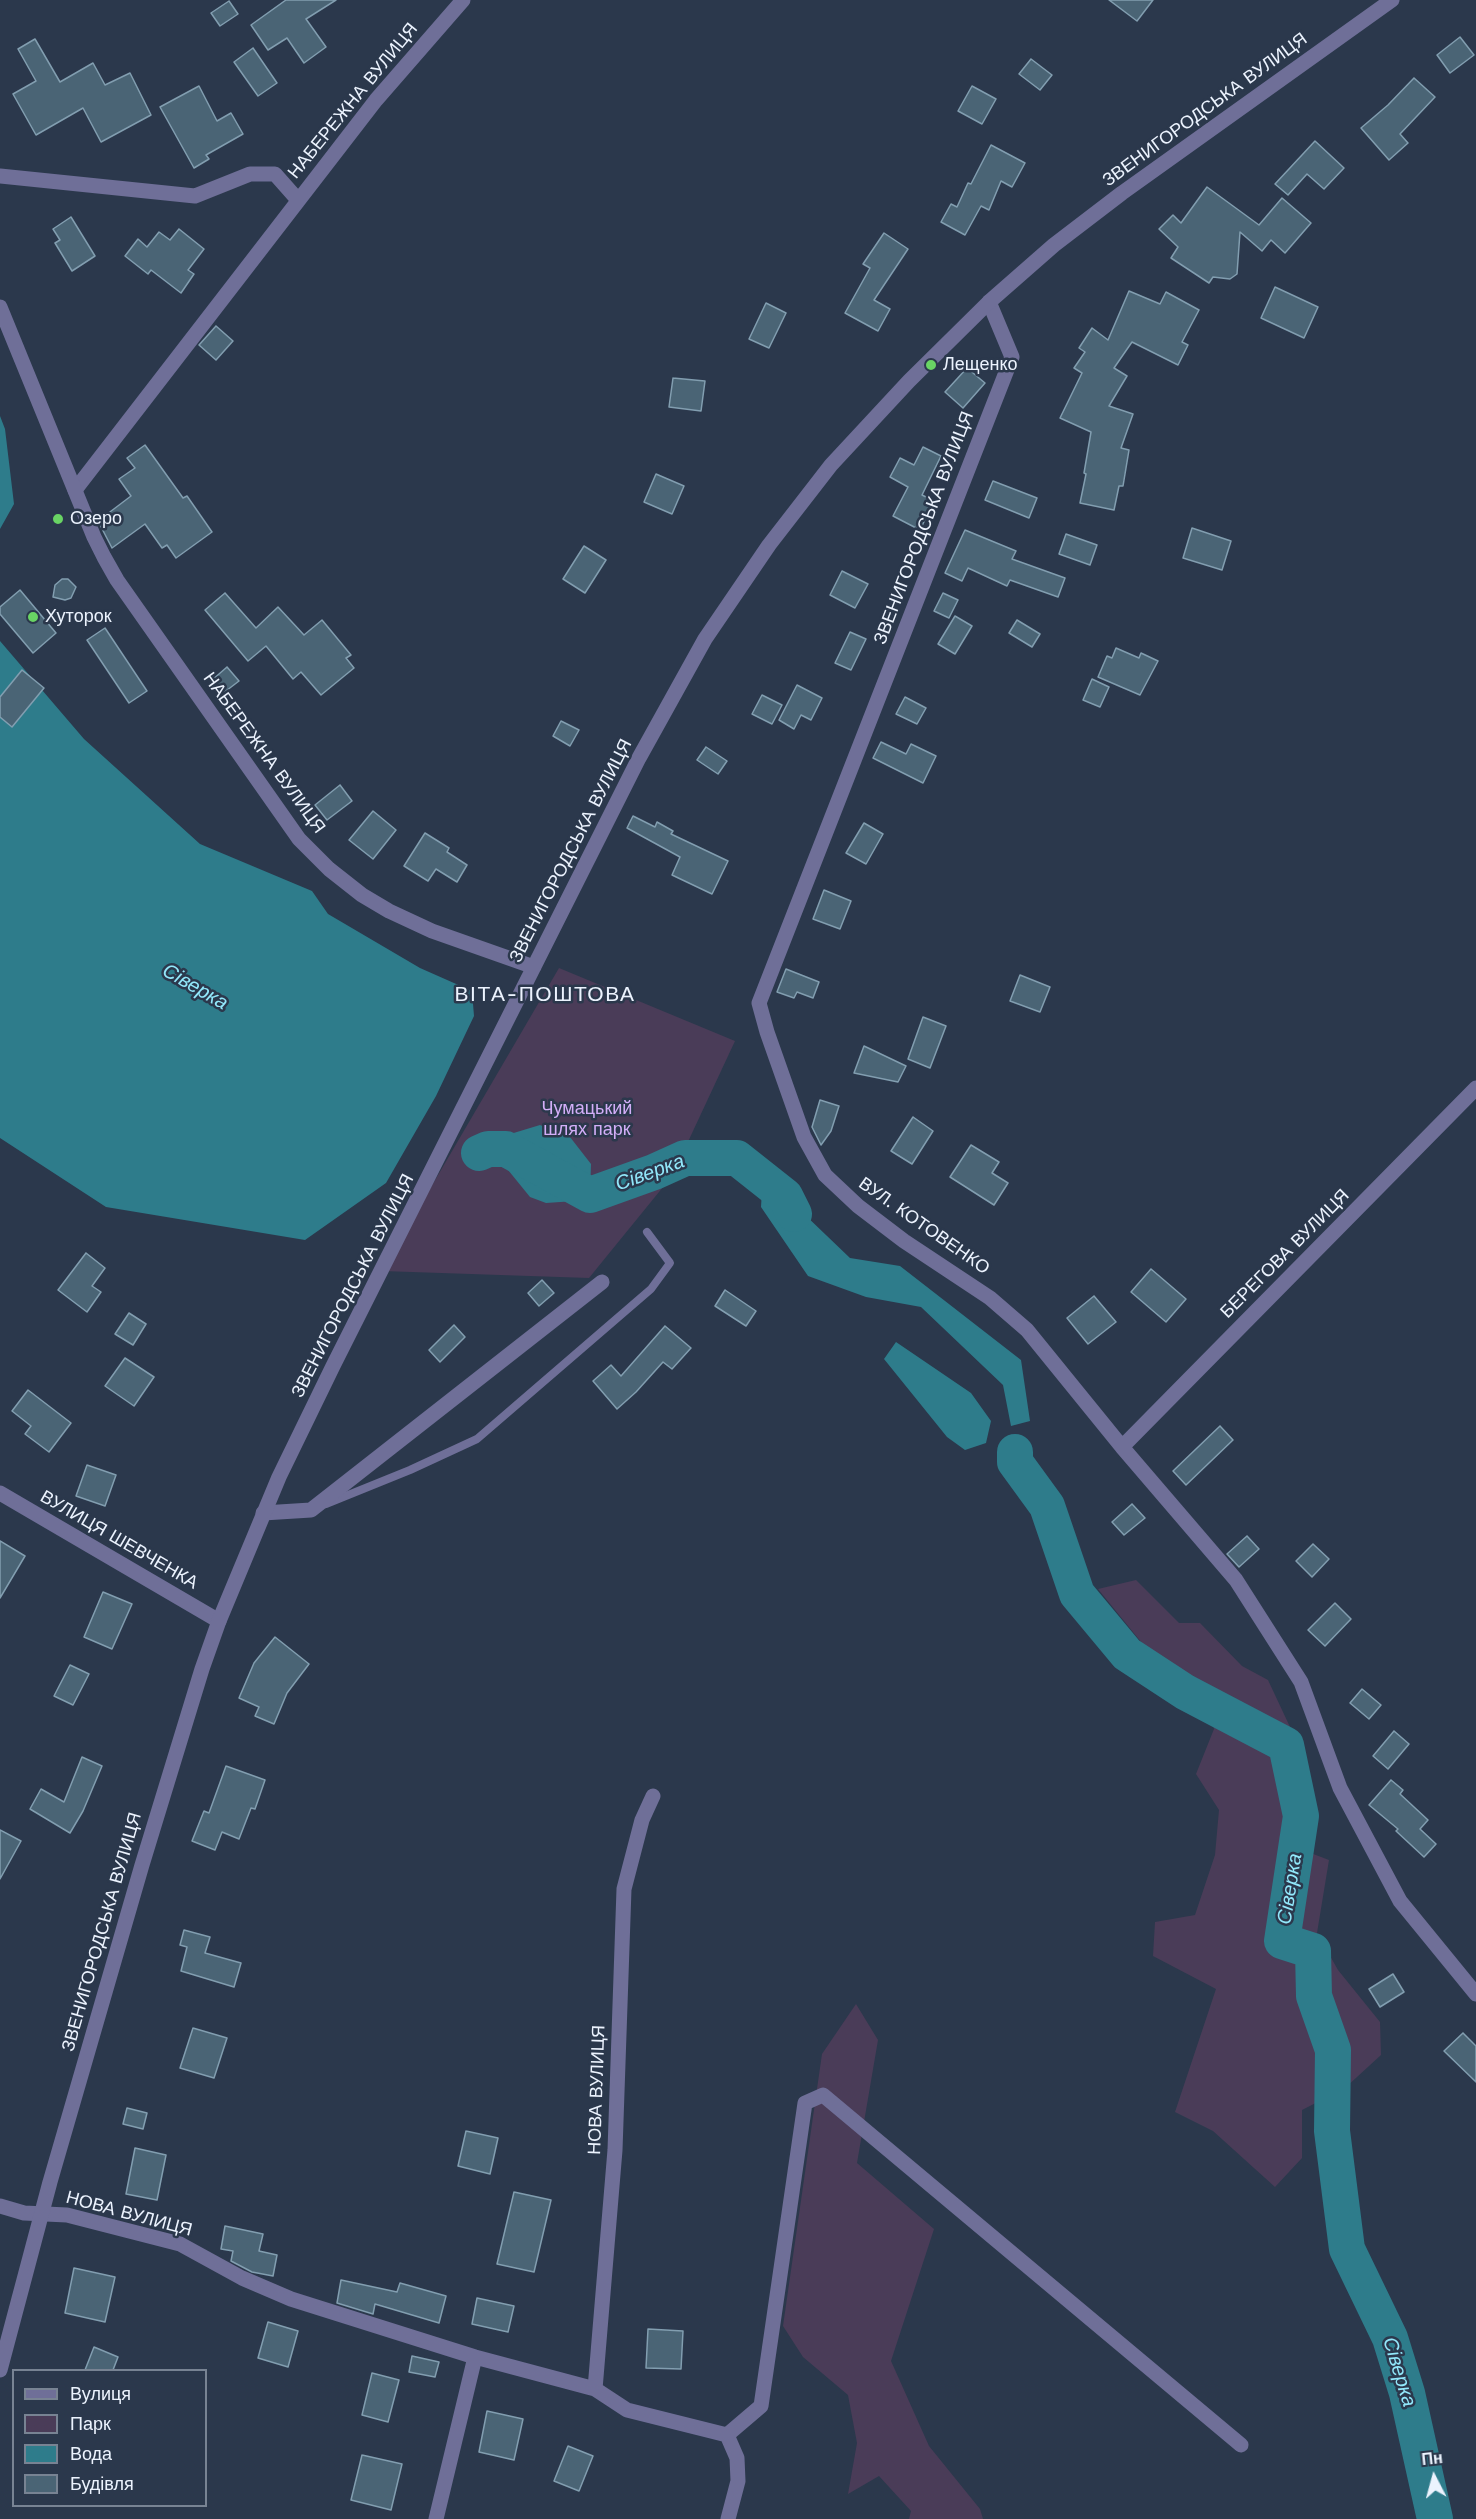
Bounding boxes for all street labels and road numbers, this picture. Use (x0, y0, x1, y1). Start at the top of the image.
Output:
street label: НАБЕРЕЖНА ВУЛИЦЯ (284, 19, 422, 183)
street label: ЗВЕНИГОРОДСЬКА ВУЛИЦЯ (1098, 28, 1312, 192)
street label: ЗВЕНИГОРОДСЬКА ВУЛИЦЯ (870, 408, 978, 648)
street label: НАБЕРЕЖНА ВУЛИЦЯ (198, 668, 330, 838)
street label: ЗВЕНИГОРОДСЬКА ВУЛИЦЯ (505, 736, 637, 966)
street label: ЗВЕНИГОРОДСЬКА ВУЛИЦЯ (287, 1171, 419, 1401)
street label: ВУЛ. КОТОВЕНКО (854, 1173, 994, 1279)
street label: БЕРЕГОВА ВУЛИЦЯ (1216, 1185, 1354, 1323)
street label: ВУЛИЦЯ ШЕВЧЕНКА (36, 1486, 202, 1594)
street label: ЗВЕНИГОРОДСЬКА ВУЛИЦЯ (57, 1810, 147, 2054)
street label: НОВА ВУЛИЦЯ (584, 2025, 610, 2155)
street label: НОВА ВУЛИЦЯ (63, 2187, 195, 2241)

